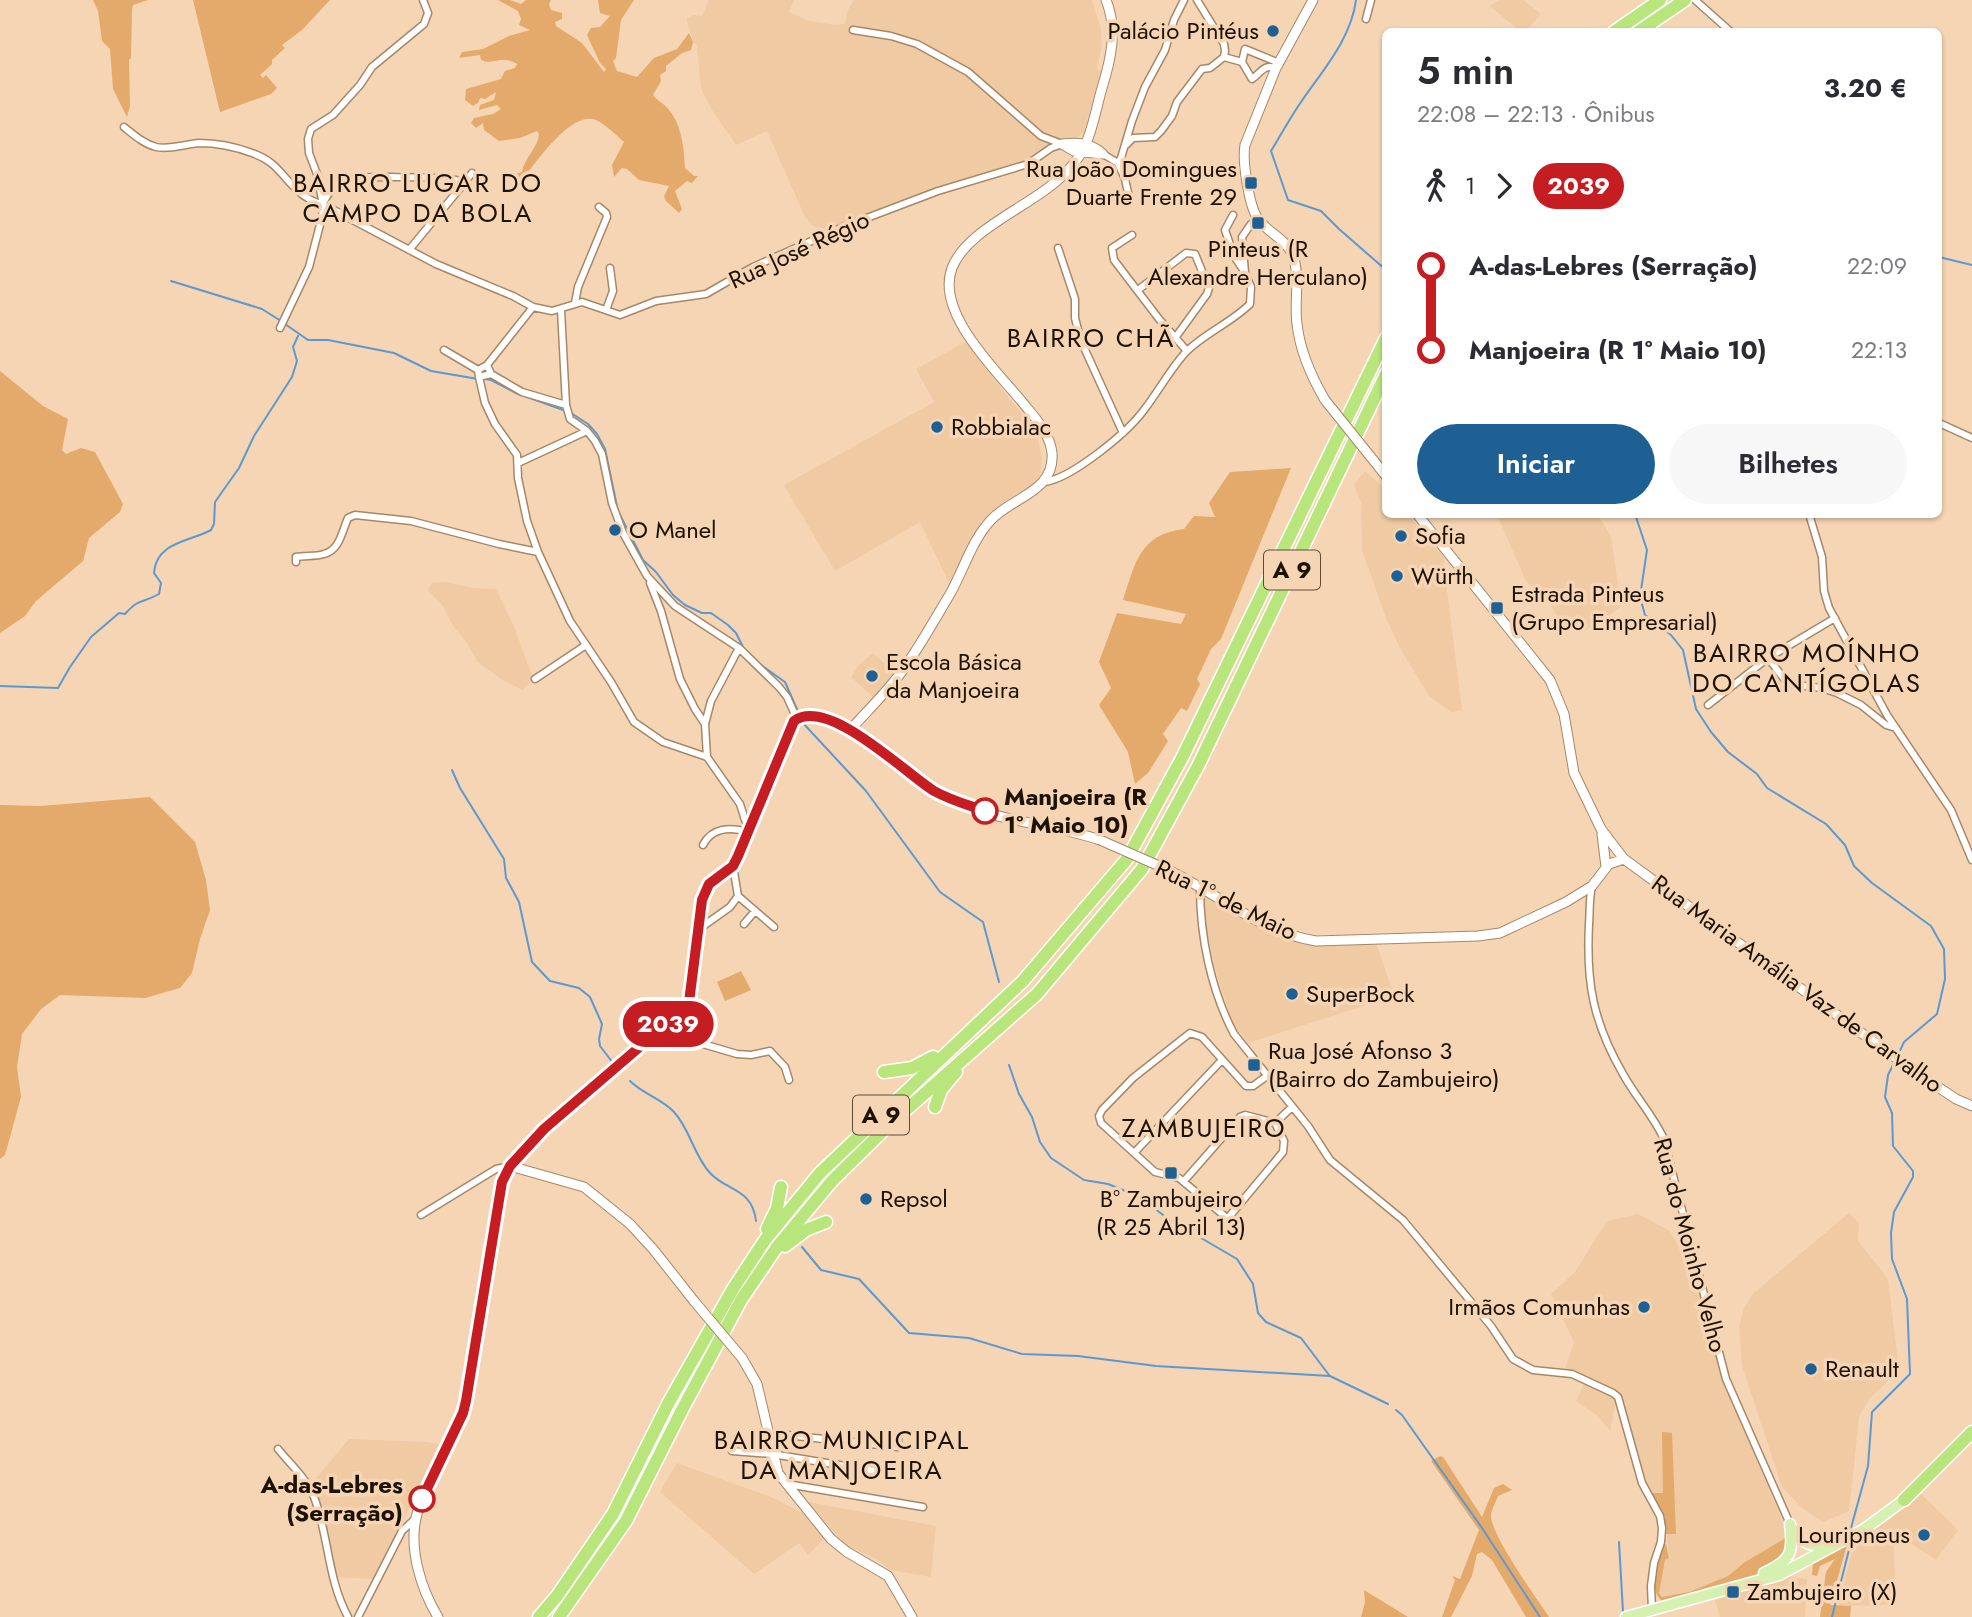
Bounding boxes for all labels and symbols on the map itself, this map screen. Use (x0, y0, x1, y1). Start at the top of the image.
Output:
place label: Palácio Pintéus (1107, 13, 1259, 48)
marker: Palácio Pintéus (1265, 23, 1281, 39)
place label: Rua João Domingues Duarte Frente 29 (1026, 151, 1237, 214)
district label: BAIRRO LUGAR DO CAMPO DA BOLA (293, 164, 543, 232)
marker: Rua João Domingues Duarte Frente 29 (1243, 175, 1259, 191)
street label: Rua José Régio (723, 202, 875, 297)
marker: Pinteus (R Alexandre Herculano) (1250, 215, 1266, 231)
place label: Pinteus (R Alexandre Herculano) (1148, 231, 1368, 294)
district label: BAIRRO CHÃ (1007, 319, 1175, 357)
place label: Robbialac (951, 409, 1051, 444)
marker: Robbialac (929, 419, 945, 435)
place label: O Manel (629, 512, 717, 547)
place label: Sofia (1415, 518, 1466, 553)
marker: O Manel (607, 522, 623, 538)
marker: Sofia (1393, 528, 1409, 544)
road number: A 9 (1264, 550, 1320, 590)
place label: Würth (1411, 558, 1474, 593)
marker: Würth (1389, 568, 1405, 584)
place label: Estrada Pinteus (Grupo Empresarial) (1511, 576, 1718, 639)
marker: Estrada Pinteus (Grupo Empresarial) (1489, 600, 1505, 616)
district label: BAIRRO MOÍNHO DO CANTÍGOLAS (1692, 634, 1922, 702)
place label: Escola Básica da Manjoeira (886, 644, 1022, 707)
marker: Escola Básica da Manjoeira (864, 668, 880, 684)
place label: Manjoeira (R 1º Maio 10) (1004, 779, 1147, 842)
marker: Manjoeira (R 1º Maio 10) (972, 798, 998, 824)
street label: Rua 1º de Maio (1150, 850, 1303, 949)
street label: Rua Maria Amália Vaz de Carvalho (1644, 866, 1950, 1101)
place label: SuperBock (1306, 976, 1415, 1011)
marker: SuperBock (1284, 986, 1300, 1002)
line badge: 2039 (619, 1001, 717, 1047)
place label: Rua José Afonso 3 (Bairro do Zambujeiro) (1268, 1033, 1500, 1096)
marker: Rua José Afonso 3 (Bairro do Zambujeiro) (1246, 1057, 1262, 1073)
road number: A 9 (853, 1096, 909, 1134)
district label: ZAMBUJEIRO (1121, 1109, 1287, 1147)
street label: Rua do Moinho Velho (1645, 1134, 1736, 1356)
marker: Bº Zambujeiro (R 25 Abril 13) (1163, 1165, 1179, 1181)
place label: Repsol (880, 1181, 948, 1216)
place label: Bº Zambujeiro (R 25 Abril 13) (1096, 1181, 1246, 1244)
marker: Repsol (858, 1191, 874, 1207)
place label: Irmãos Comunhas (1448, 1289, 1630, 1324)
marker: Irmãos Comunhas (1636, 1299, 1652, 1315)
place label: Renault (1825, 1351, 1899, 1386)
marker: Renault (1803, 1361, 1819, 1377)
district label: BAIRRO MUNICIPAL DA MANJOEIRA (714, 1421, 970, 1489)
place label: A-das-Lebres (Serração) (260, 1467, 403, 1530)
marker: A-das-Lebres (Serração) (409, 1486, 435, 1512)
place label: Louripneus (1798, 1517, 1910, 1552)
marker: Louripneus (1916, 1527, 1932, 1543)
place label: Zambujeiro (X) (1747, 1574, 1898, 1609)
marker: Zambujeiro (X) (1725, 1584, 1741, 1600)

